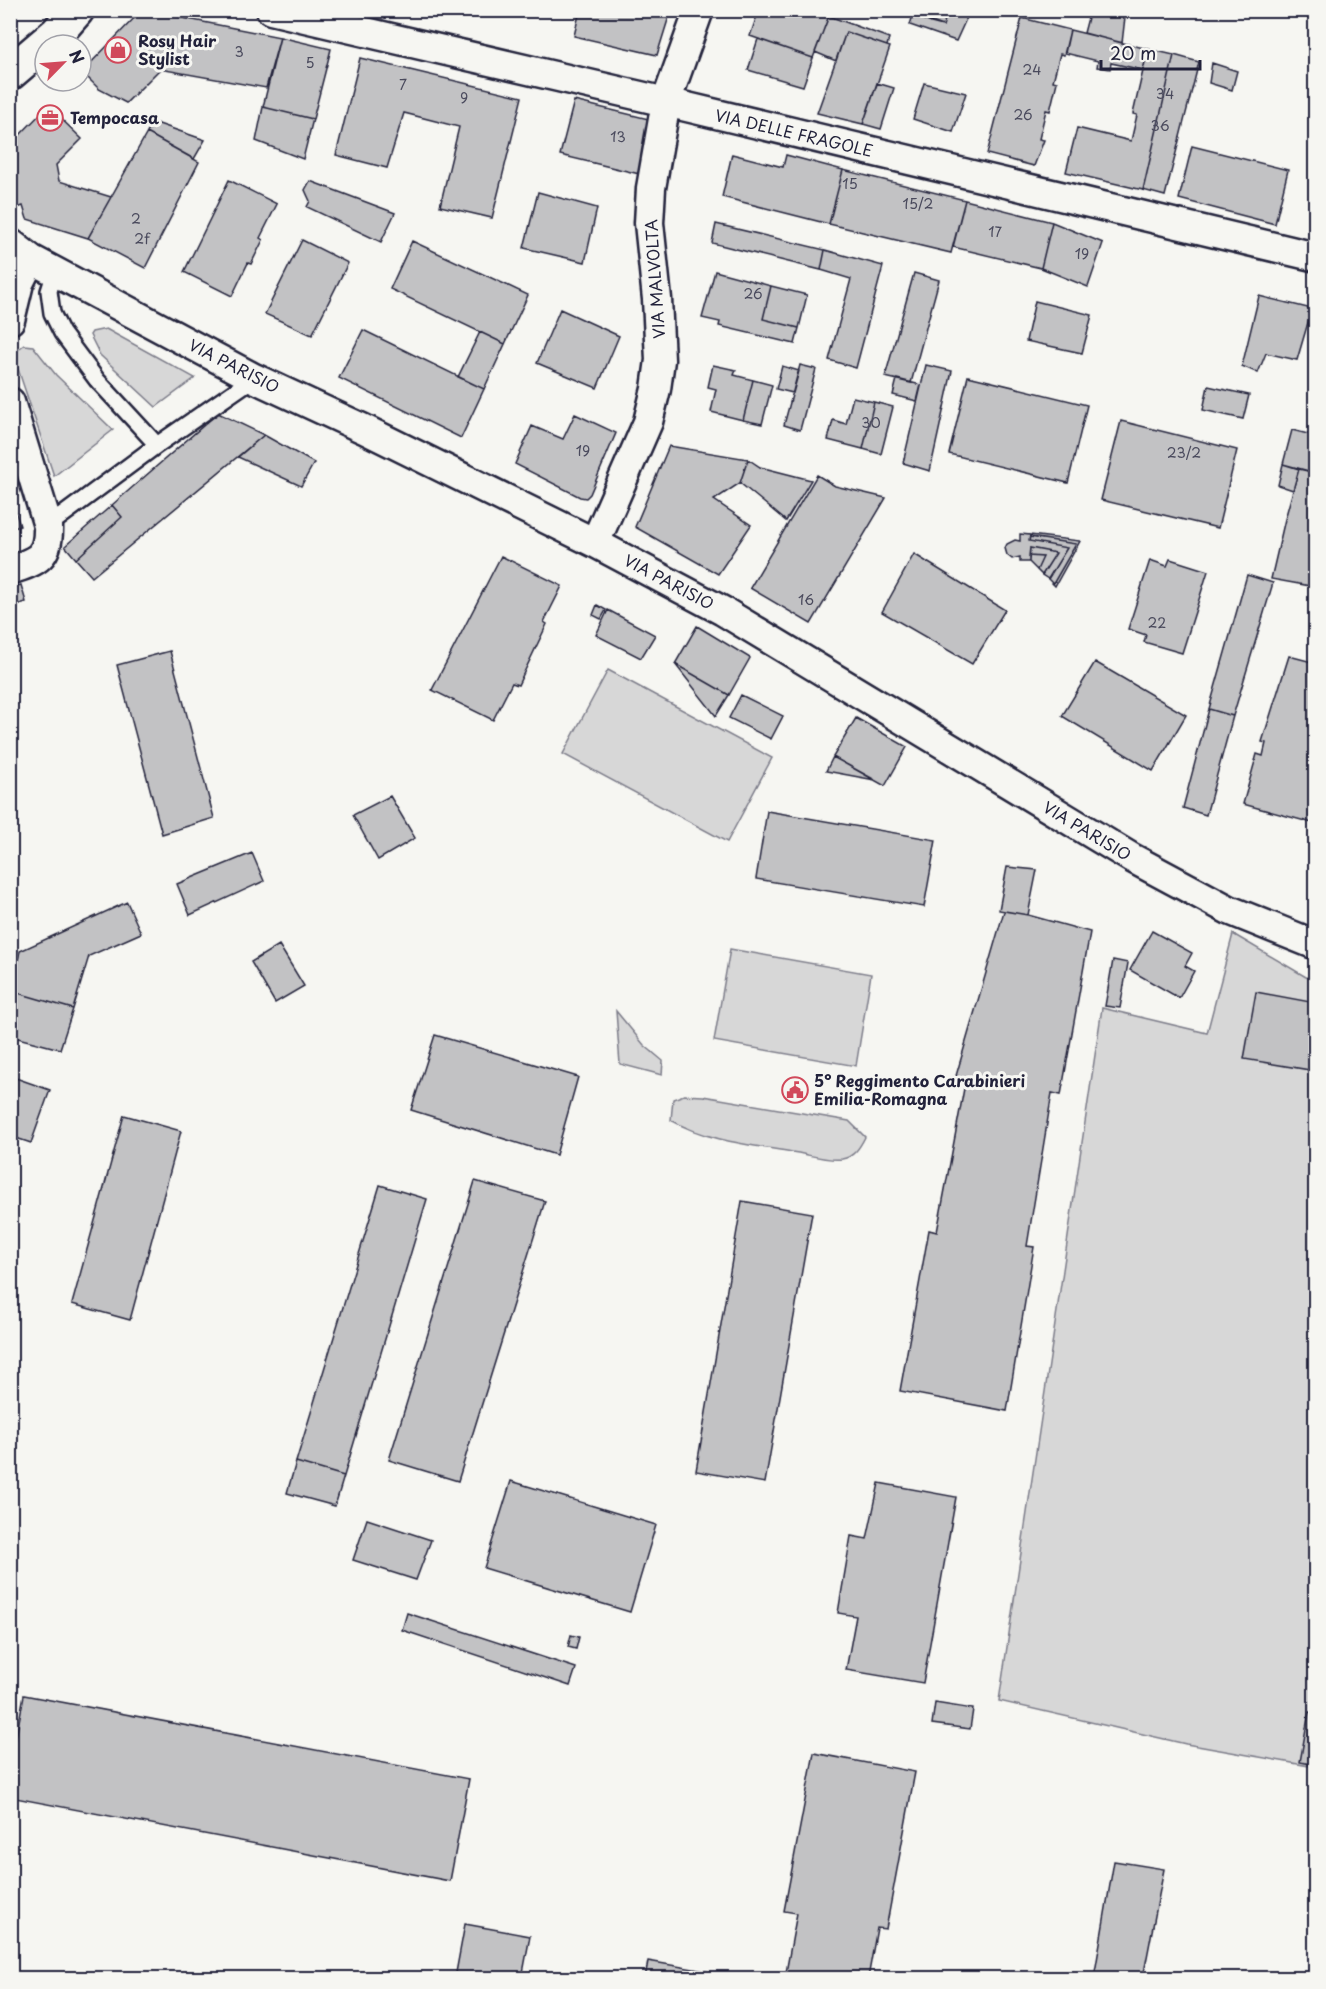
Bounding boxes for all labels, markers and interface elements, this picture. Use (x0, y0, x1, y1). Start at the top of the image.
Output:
place label: Rosy Hair Stylist (138, 28, 217, 70)
north arrow (33, 33, 93, 93)
scale bar (1101, 33, 1200, 71)
shop icon: Rosy Hair Stylist (103, 35, 133, 65)
text: 20 m (1110, 39, 1156, 66)
house number: 3 (234, 41, 244, 62)
text: N (64, 45, 91, 67)
house number: 5 (305, 52, 315, 73)
house number: 24 (1023, 59, 1041, 80)
house number: 7 (399, 74, 407, 95)
house number: 34 (1156, 83, 1174, 104)
house number: 9 (460, 87, 468, 108)
street label: VIA DELLE FRAGOLE (713, 102, 876, 162)
office icon: Tempocasa (35, 103, 65, 133)
house number: 26 (1013, 104, 1033, 125)
place label: Tempocasa (70, 105, 159, 129)
house number: 36 (1150, 115, 1170, 136)
house number: 13 (610, 126, 626, 147)
house number: 15 (842, 173, 858, 194)
house number: 15/2 (903, 193, 933, 214)
house number: 2 (131, 208, 141, 229)
street label: VIA MALVOLTA (638, 219, 670, 340)
house number: 17 (988, 221, 1002, 242)
house number: 2f (134, 228, 151, 249)
house number: 19 (1075, 243, 1089, 264)
house number: 26 (743, 283, 763, 304)
street label: VIA PARISIO (185, 332, 284, 398)
house number: 30 (861, 412, 881, 433)
house number: 19 (576, 440, 590, 461)
house number: 23/2 (1167, 442, 1201, 463)
street label: VIA PARISIO (620, 547, 719, 615)
house number: 16 (798, 589, 814, 610)
house number: 22 (1148, 612, 1166, 633)
street label: VIA PARISIO (1039, 794, 1136, 866)
place label: 5° Reggimento Carabinieri Emilia-Romagna (814, 1068, 1025, 1110)
public building icon: 5° Reggimento Carabinieri Emilia-Romagna (780, 1075, 810, 1105)

